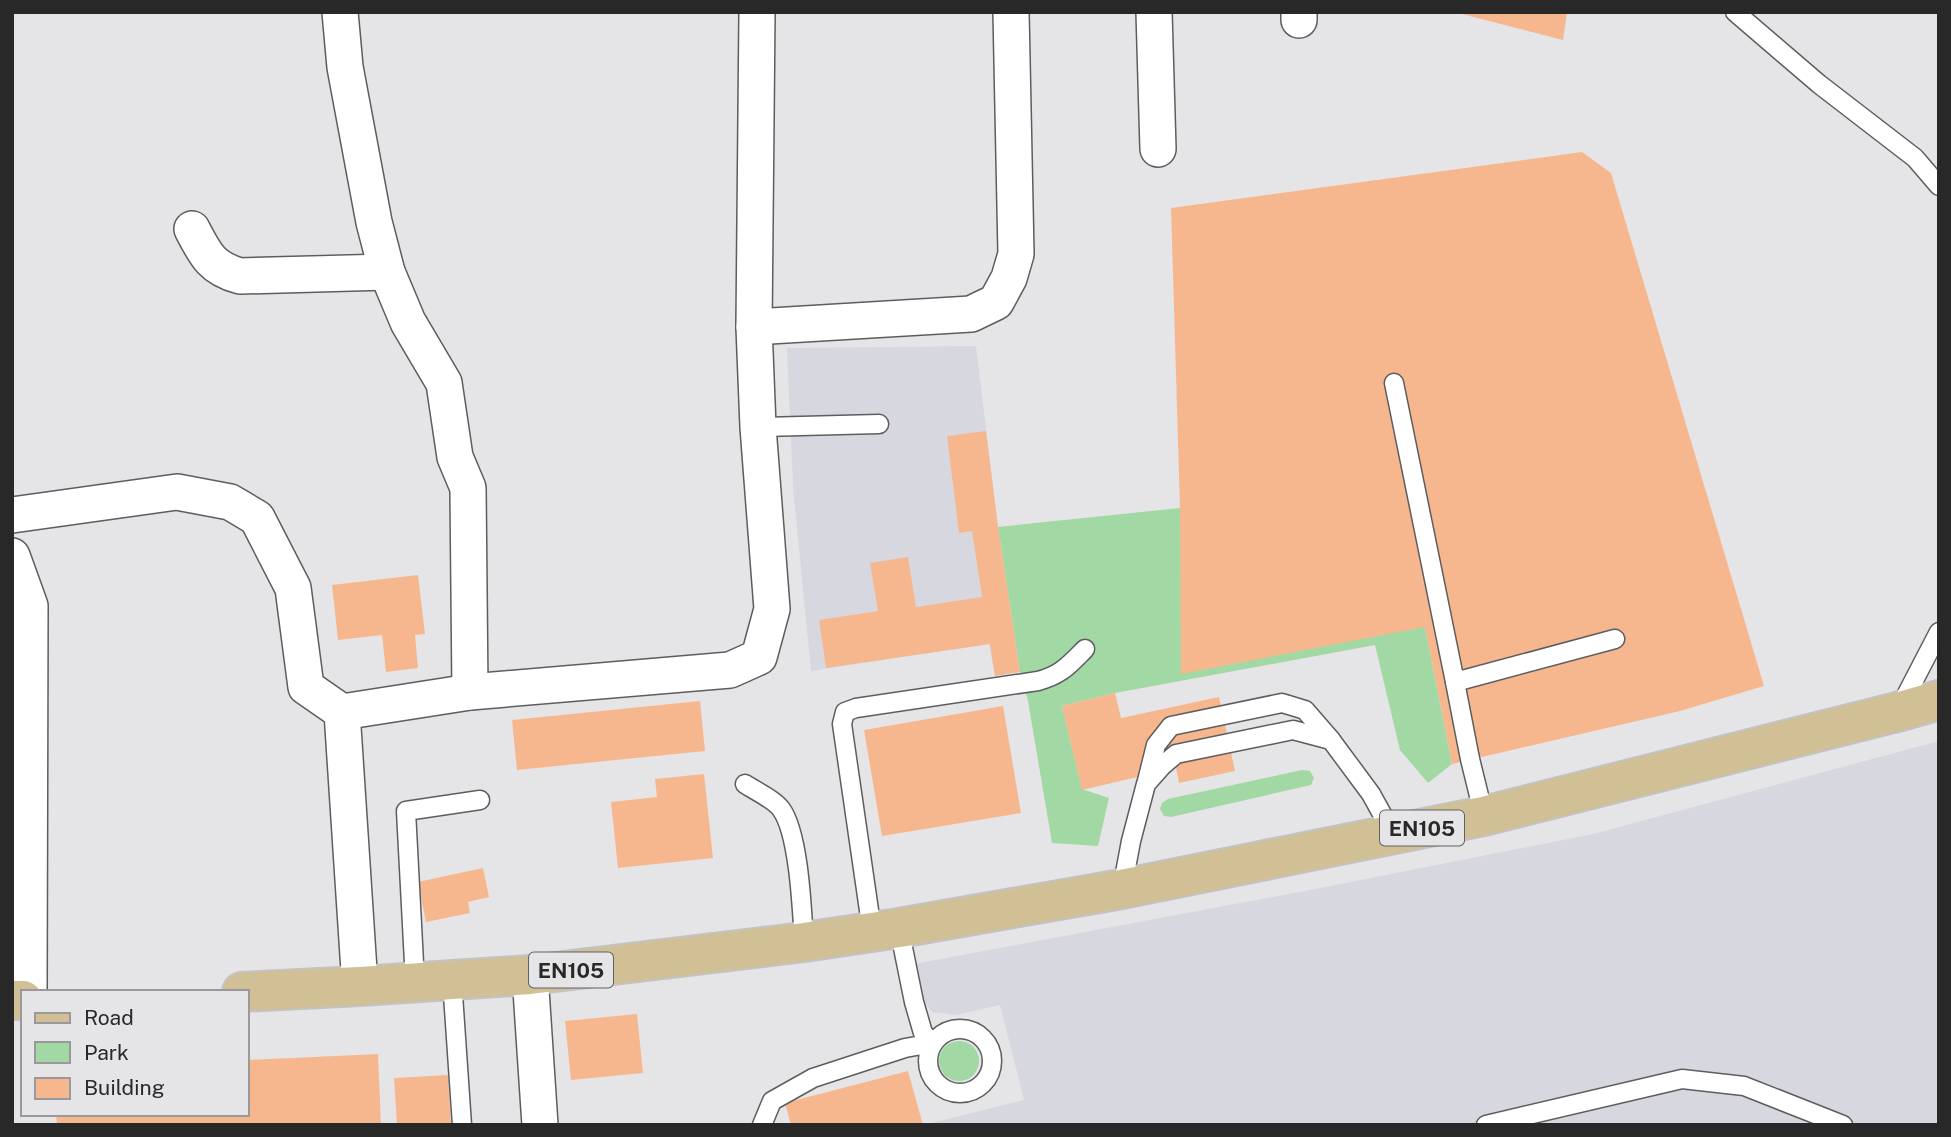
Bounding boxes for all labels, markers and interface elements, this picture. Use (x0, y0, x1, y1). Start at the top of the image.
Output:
road number: EN105 (1380, 810, 1464, 846)
road number: EN105 (529, 953, 613, 988)
legend (21, 990, 248, 1116)
text: Road (84, 1005, 134, 1030)
text: Park (84, 1040, 129, 1065)
text: Building (84, 1075, 165, 1100)

